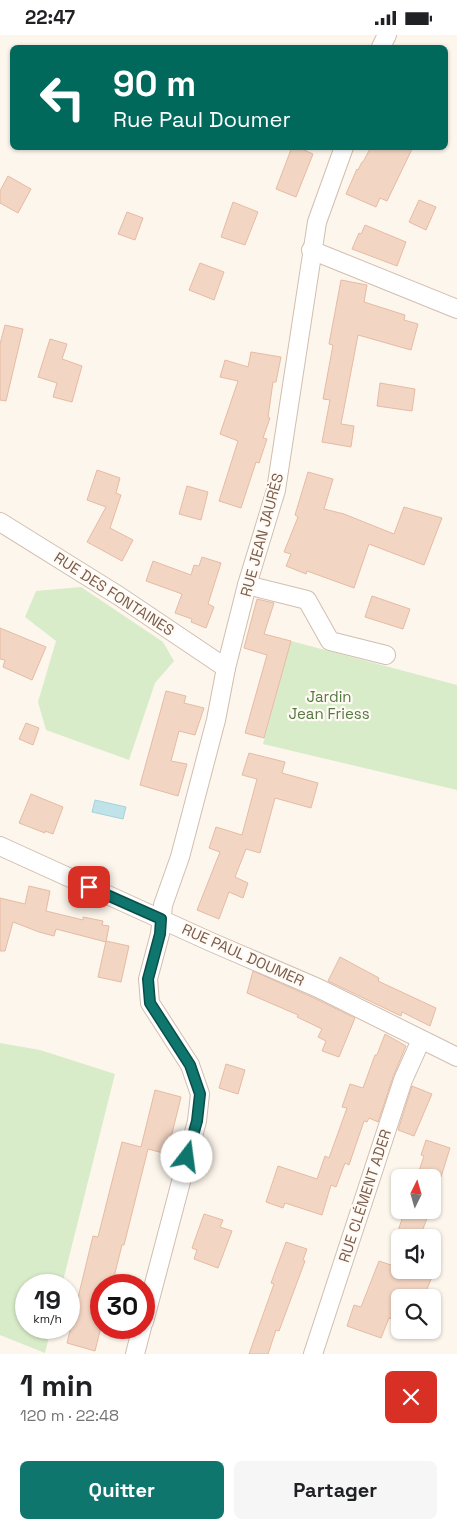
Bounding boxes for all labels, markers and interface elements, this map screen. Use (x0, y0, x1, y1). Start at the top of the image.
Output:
text: 22:47 (25, 5, 75, 30)
text: 90 m (113, 62, 196, 106)
icon: left (30, 65, 95, 130)
text: Rue Paul Doumer (113, 105, 291, 133)
street label: RUE JEAN JAURÈS (236, 471, 287, 599)
street label: RUE DES FONTAINES (51, 548, 178, 640)
park label: Jardin Jean Friess (288, 687, 370, 723)
pin (68, 866, 110, 908)
icon: arrive (75, 873, 103, 901)
street label: RUE PAUL DOUMER (179, 919, 307, 990)
street label: RUE CLÉMENT ADER (334, 1127, 395, 1265)
position arrow (160, 1130, 212, 1182)
north arrow (391, 1169, 441, 1219)
map controls (391, 1169, 441, 1339)
button: sound (391, 1229, 441, 1279)
speed limit sign: 30 (90, 1274, 155, 1339)
text: 19 (34, 1284, 61, 1316)
button: search (391, 1289, 441, 1339)
text: km/h (33, 1311, 62, 1327)
text: 1 min (20, 1366, 93, 1405)
button: close (385, 1371, 437, 1423)
text: 120 m · 22:48 (20, 1405, 119, 1426)
button: Quitter (20, 1461, 224, 1519)
button: Partager (234, 1461, 437, 1519)

